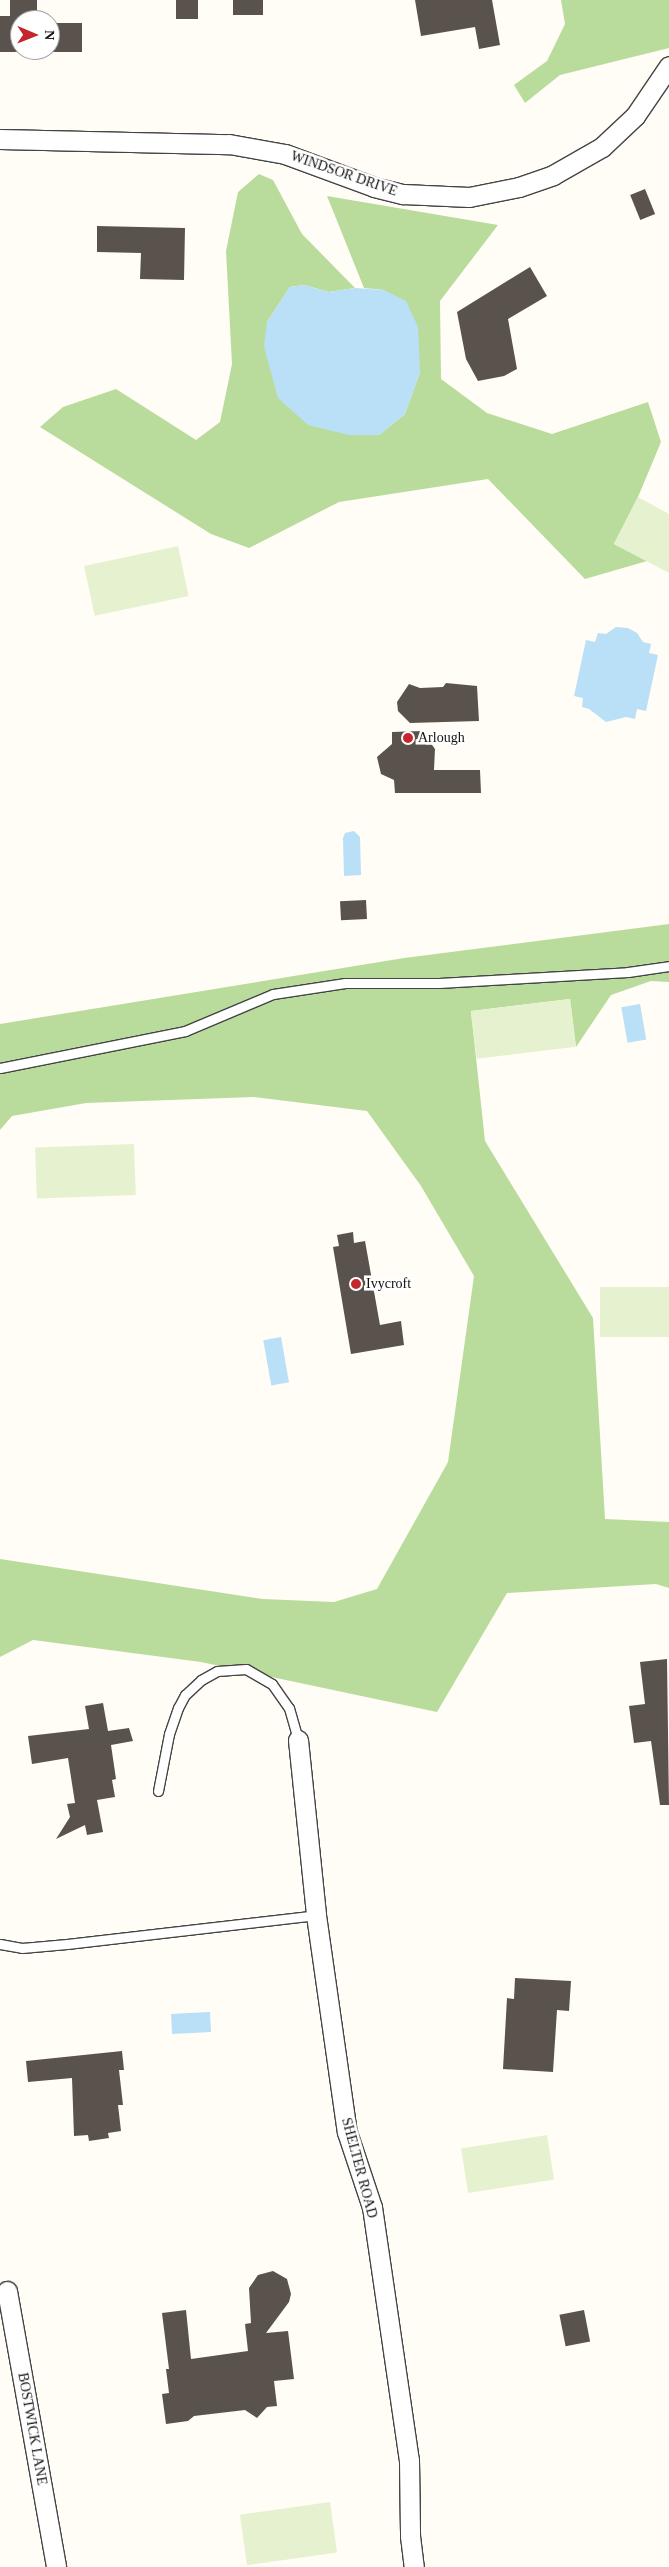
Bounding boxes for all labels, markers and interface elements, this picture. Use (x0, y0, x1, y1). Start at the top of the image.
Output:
north arrow (10, 10, 60, 60)
text: N (42, 30, 57, 40)
street label: WINDSOR DRIVE (289, 148, 399, 200)
place label: Arlough (418, 730, 465, 746)
marker: Arlough (402, 732, 414, 744)
place label: Ivycroft (366, 1276, 411, 1292)
marker: Ivycroft (350, 1278, 362, 1290)
street label: SHELTER ROAD (338, 2116, 380, 2220)
street label: BOSTWICK LANE (14, 2371, 50, 2487)

